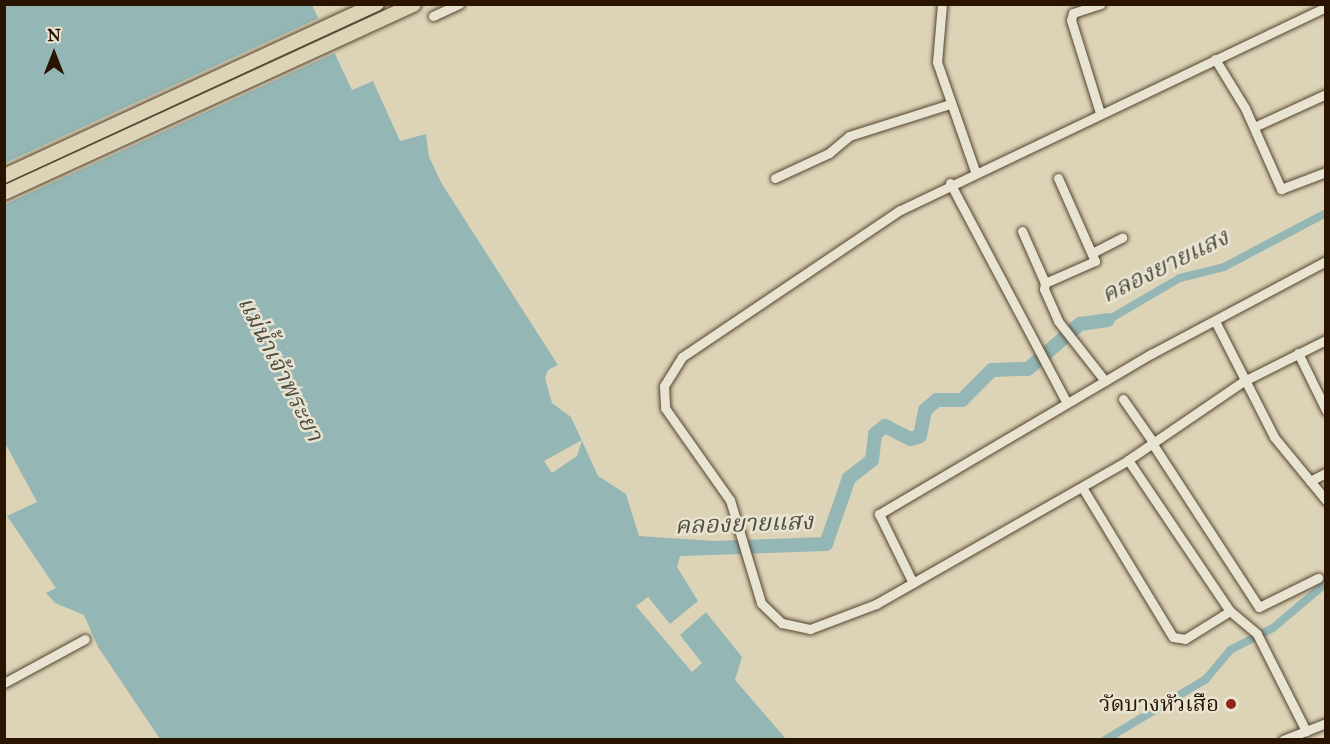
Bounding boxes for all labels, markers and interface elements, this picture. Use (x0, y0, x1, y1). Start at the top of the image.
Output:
north arrow (24, 24, 84, 84)
text: N (47, 26, 61, 45)
water label: คลองยายแสง (1097, 223, 1233, 309)
water label: แม่น้ำเจ้าพระยา (231, 292, 329, 446)
water label: คลองยายแสง (674, 507, 814, 541)
place label: วัดบางหัวเสือ (1099, 691, 1219, 717)
marker: วัดบางหัวเสือ (1224, 697, 1238, 711)

